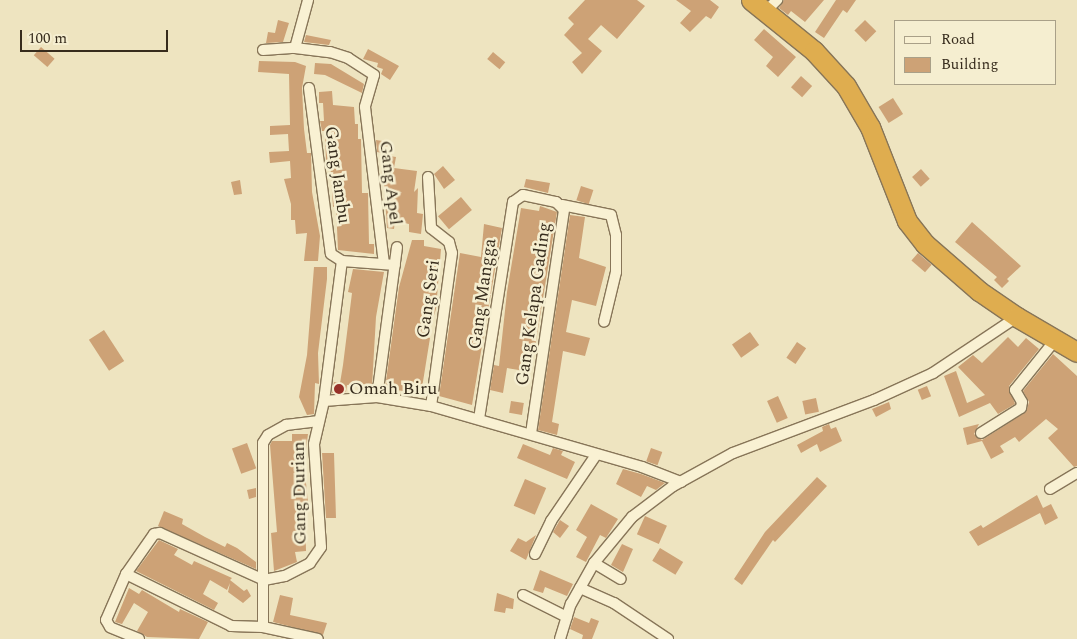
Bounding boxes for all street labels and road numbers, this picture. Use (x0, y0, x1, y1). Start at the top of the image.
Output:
street label: Gang Jambu (319, 125, 355, 225)
street label: Gang Apel (374, 139, 406, 227)
street label: Gang Kelapa Gading (512, 221, 556, 387)
street label: Gang Mangga (465, 237, 501, 351)
street label: Gang Seri (413, 259, 445, 339)
street label: Gang Durian (288, 441, 312, 545)

